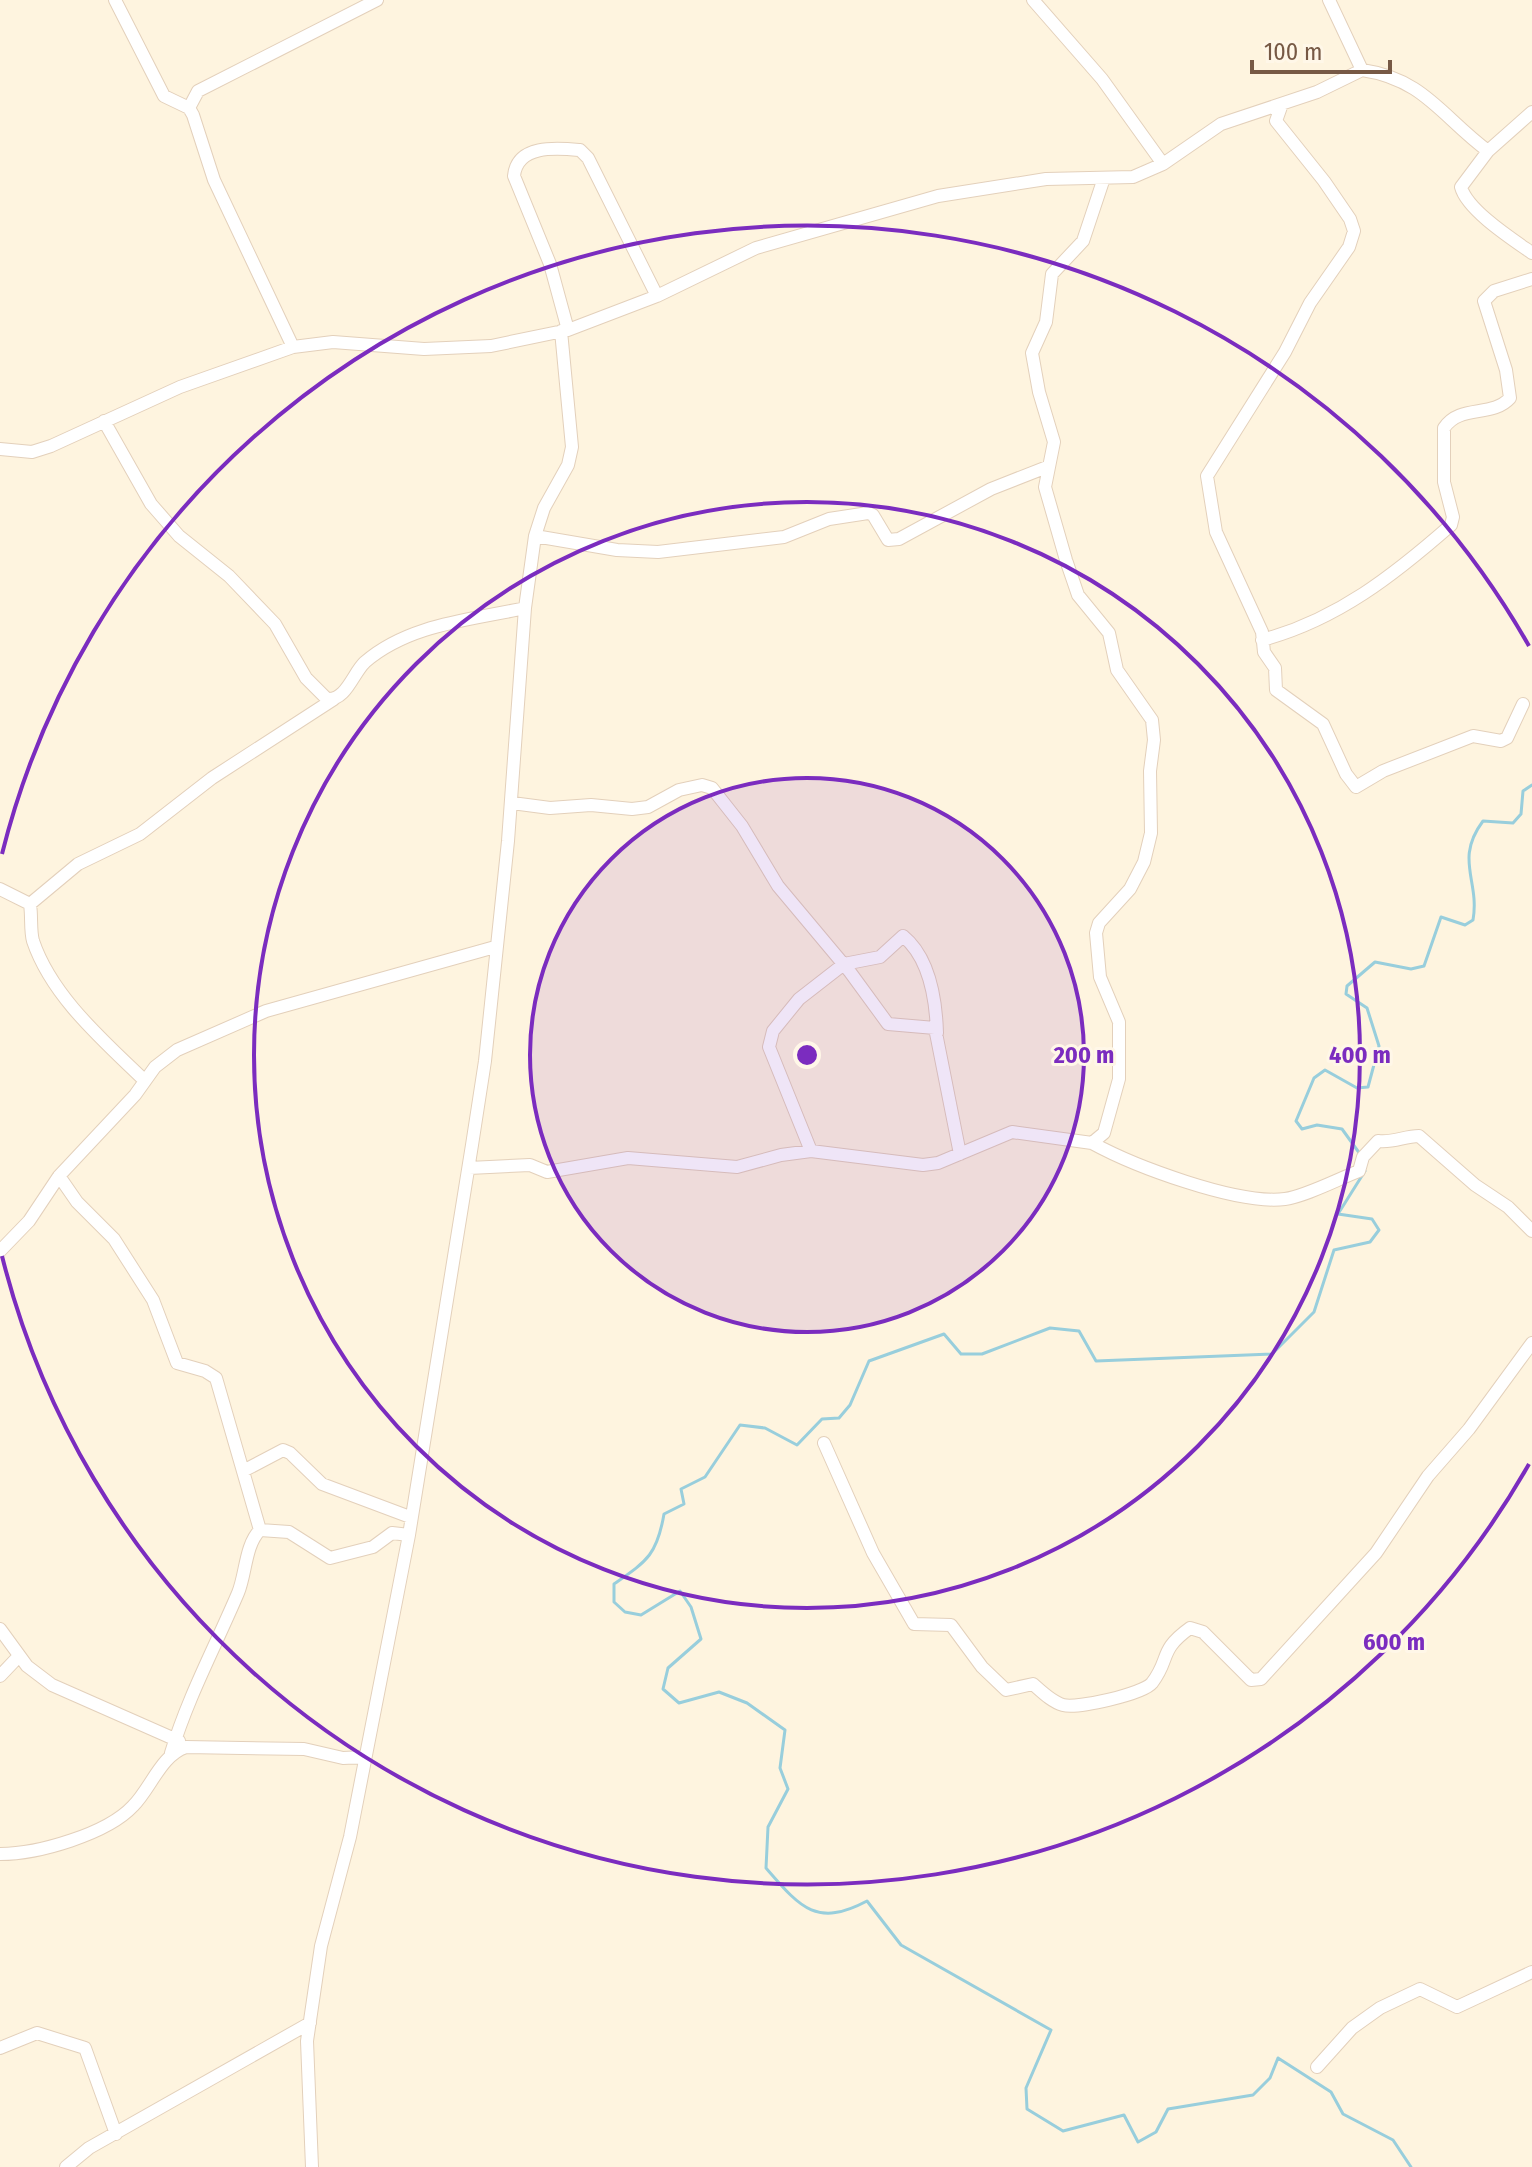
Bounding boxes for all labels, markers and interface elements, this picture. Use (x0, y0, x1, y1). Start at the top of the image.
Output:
scale bar (1252, 24, 1390, 74)
text: 100 m (1264, 38, 1322, 66)
centre of rings (793, 1041, 821, 1069)
text: 200 m (1053, 1041, 1114, 1069)
text: 400 m (1329, 1041, 1391, 1069)
text: 600 m (1363, 1628, 1425, 1656)

